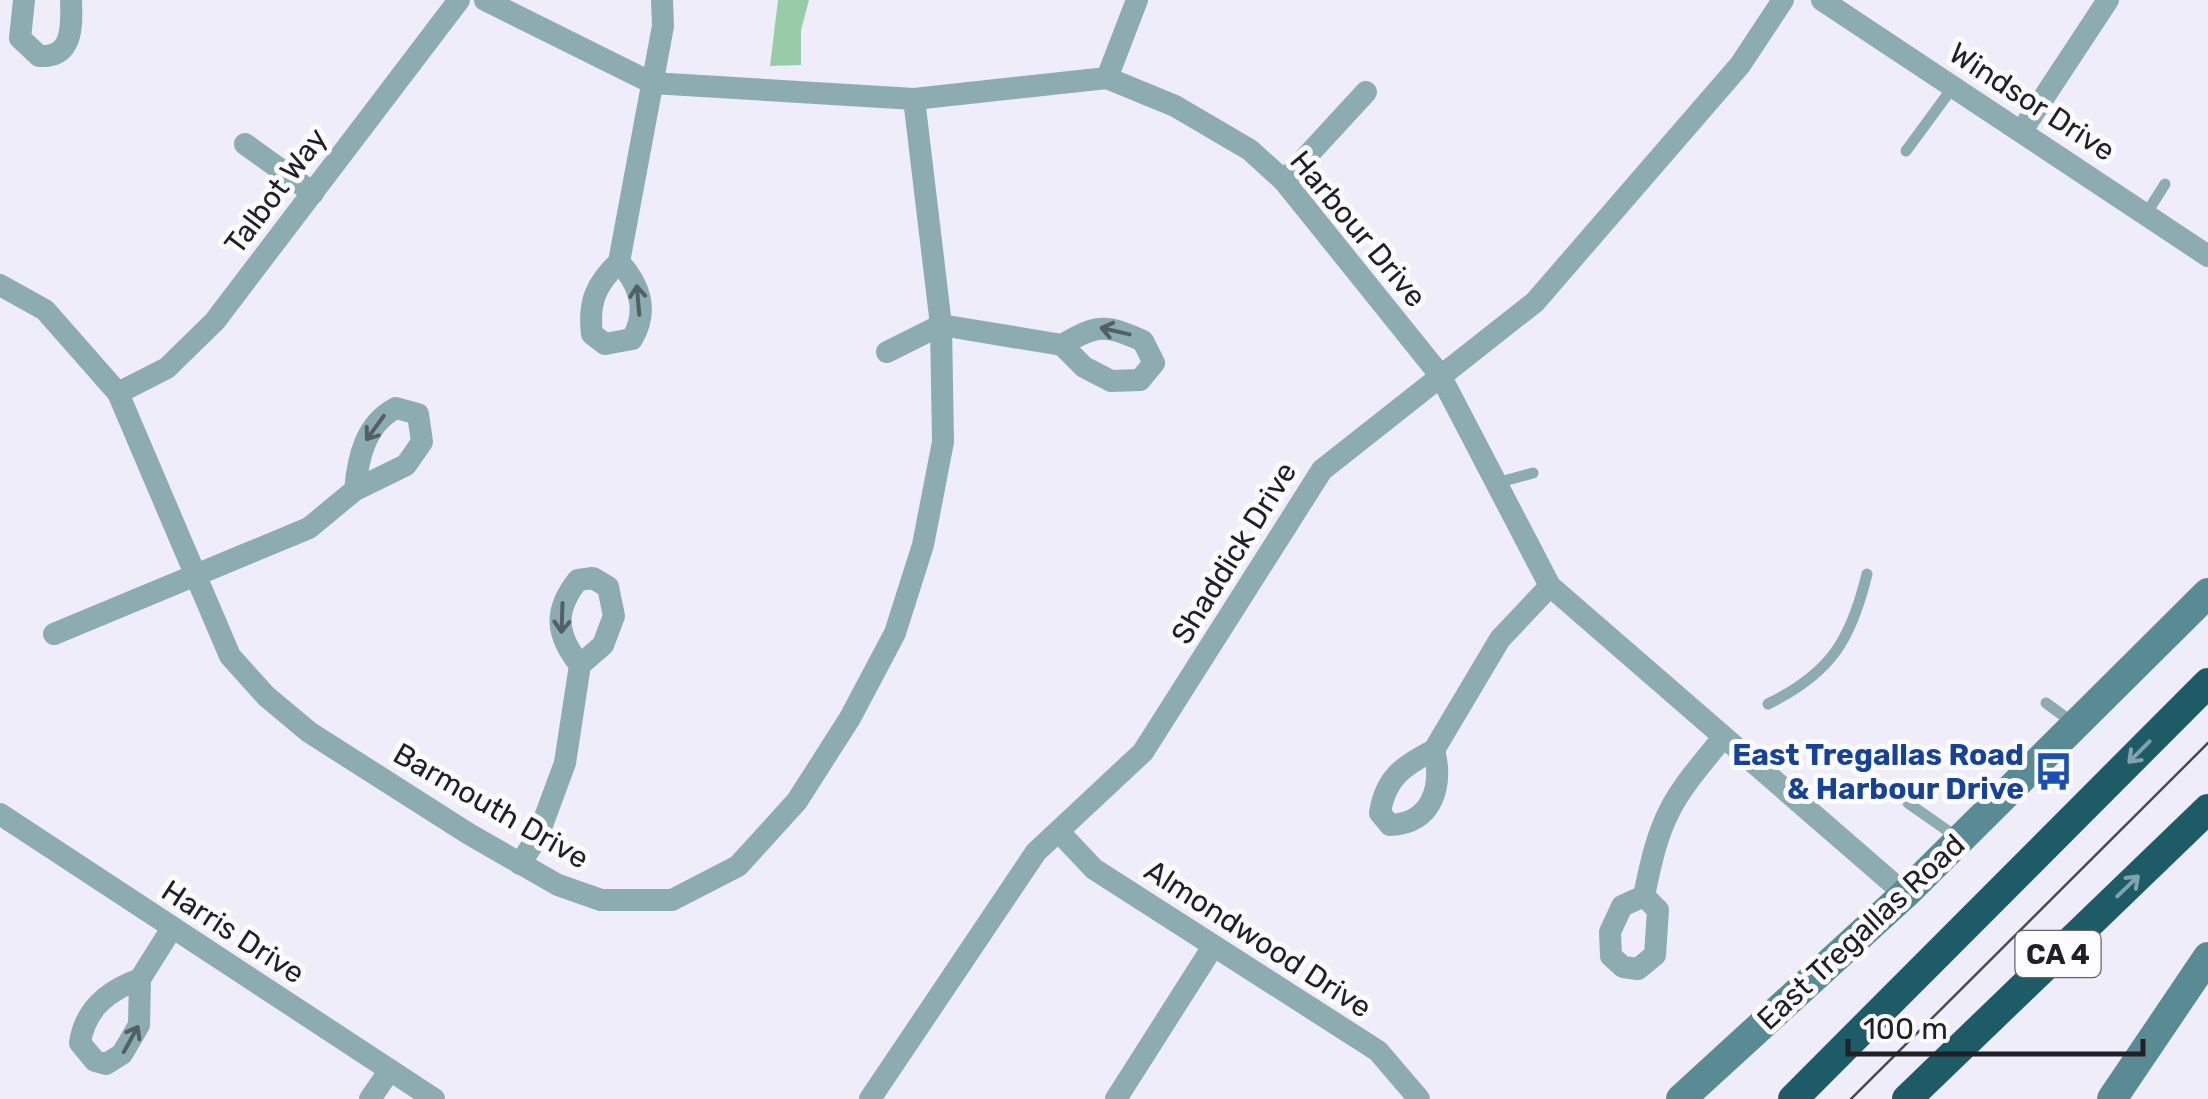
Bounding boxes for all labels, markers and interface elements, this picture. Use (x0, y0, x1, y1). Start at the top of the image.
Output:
street label: Windsor Drive (1942, 35, 2122, 169)
street label: Talbot Way (217, 121, 335, 261)
street label: Harbour Drive (1282, 144, 1434, 314)
one-way arrow (629, 285, 648, 317)
one-way arrow (1100, 321, 1132, 339)
one-way arrow (365, 414, 386, 442)
street label: Shaddick Drive (1164, 455, 1304, 651)
one-way arrow (553, 601, 572, 634)
street label: Barmouth Drive (387, 736, 595, 876)
place label: East Tregallas Road & Harbour Drive (1732, 737, 2024, 807)
one-way arrow (2127, 740, 2151, 764)
bus stop icon: East Tregallas Road & Harbour Drive (2033, 751, 2075, 793)
street label: East Tregallas Road (1750, 827, 1972, 1037)
street label: Almondwood Drive (1138, 852, 1378, 1026)
street label: Harris Drive (155, 873, 311, 991)
one-way arrow (2116, 874, 2140, 898)
road number: CA 4 (2016, 931, 2100, 977)
scale bar (1848, 994, 2143, 1056)
text: 100 m (1863, 1011, 1948, 1047)
one-way arrow (122, 1024, 141, 1054)

